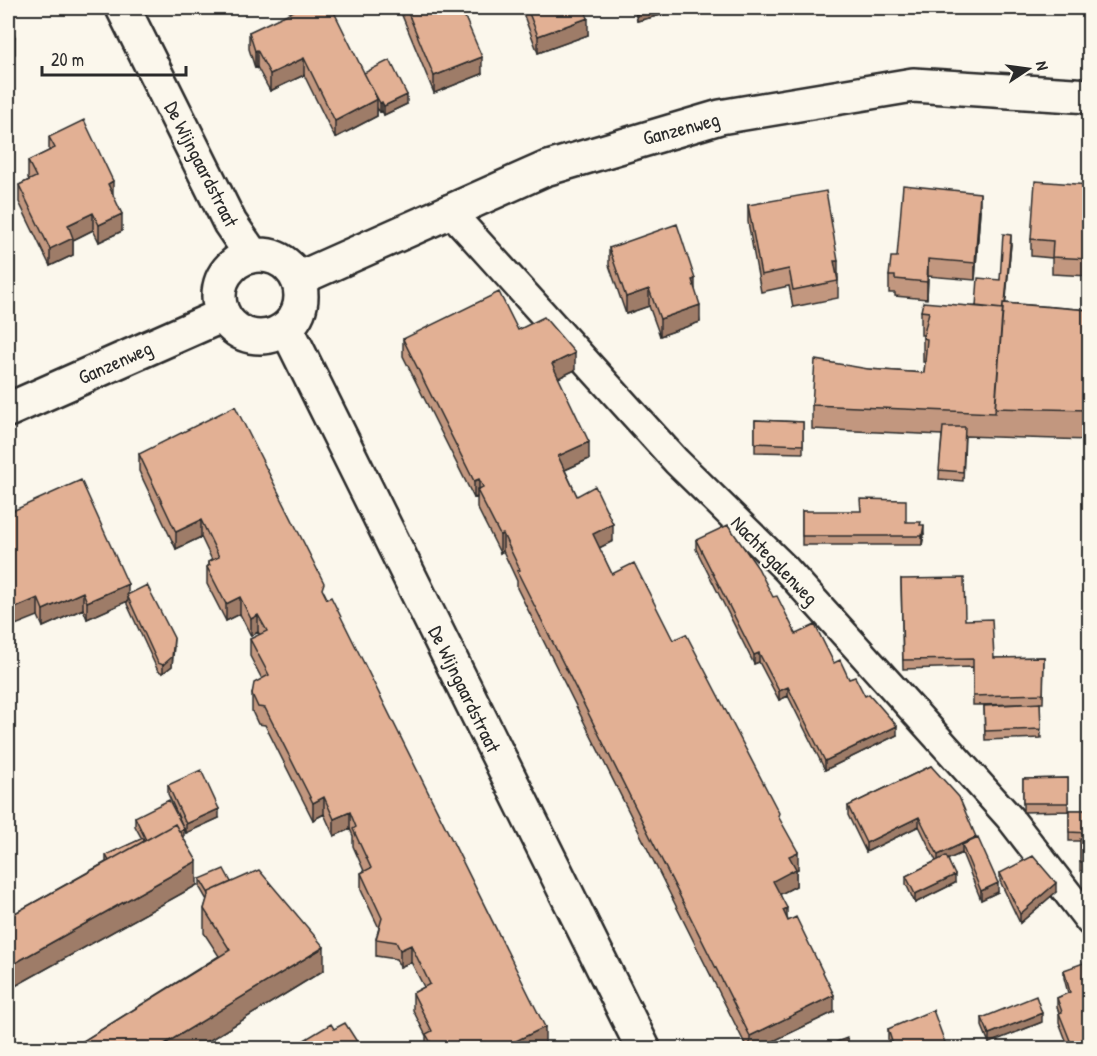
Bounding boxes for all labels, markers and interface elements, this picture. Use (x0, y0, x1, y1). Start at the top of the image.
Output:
scale bar (42, 39, 186, 77)
north arrow (998, 39, 1058, 99)
text: 20 m (51, 47, 84, 72)
text: N (1031, 59, 1054, 73)
street label: De Wijngaardstraat (159, 97, 246, 232)
street label: Ganzenweg (640, 105, 722, 151)
street label: Ganzenweg (74, 334, 156, 390)
street label: Nachtegalenweg (725, 509, 825, 611)
street label: De Wijngaardstraat (423, 621, 508, 758)

